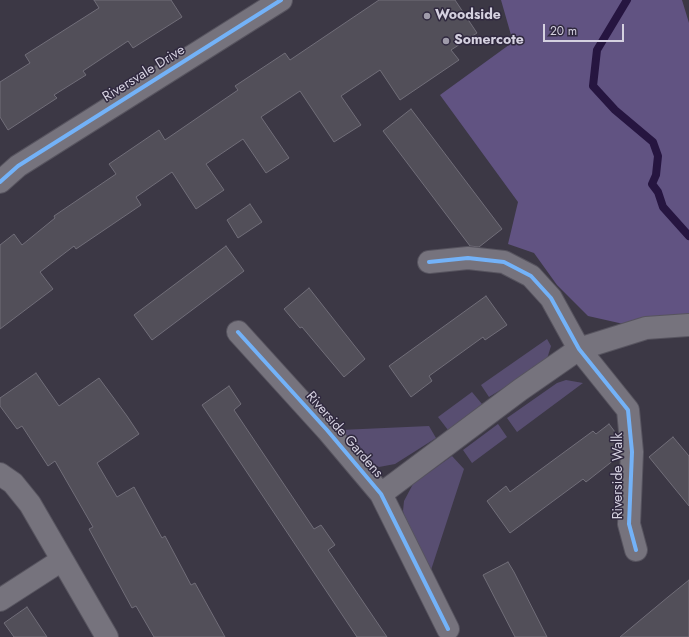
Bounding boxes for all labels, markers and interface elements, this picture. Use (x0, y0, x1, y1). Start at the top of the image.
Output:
place label: Woodside (435, 8, 501, 24)
marker: Woodside (422, 11, 432, 21)
scale bar (545, 16, 626, 42)
text: 20 m (550, 22, 577, 40)
place label: Somercote (454, 33, 524, 49)
marker: Somercote (441, 36, 451, 46)
street label: Riversvale Drive (100, 42, 188, 106)
street label: Riverside Gardens (302, 388, 386, 482)
street label: Riverside Walk (611, 433, 627, 519)

